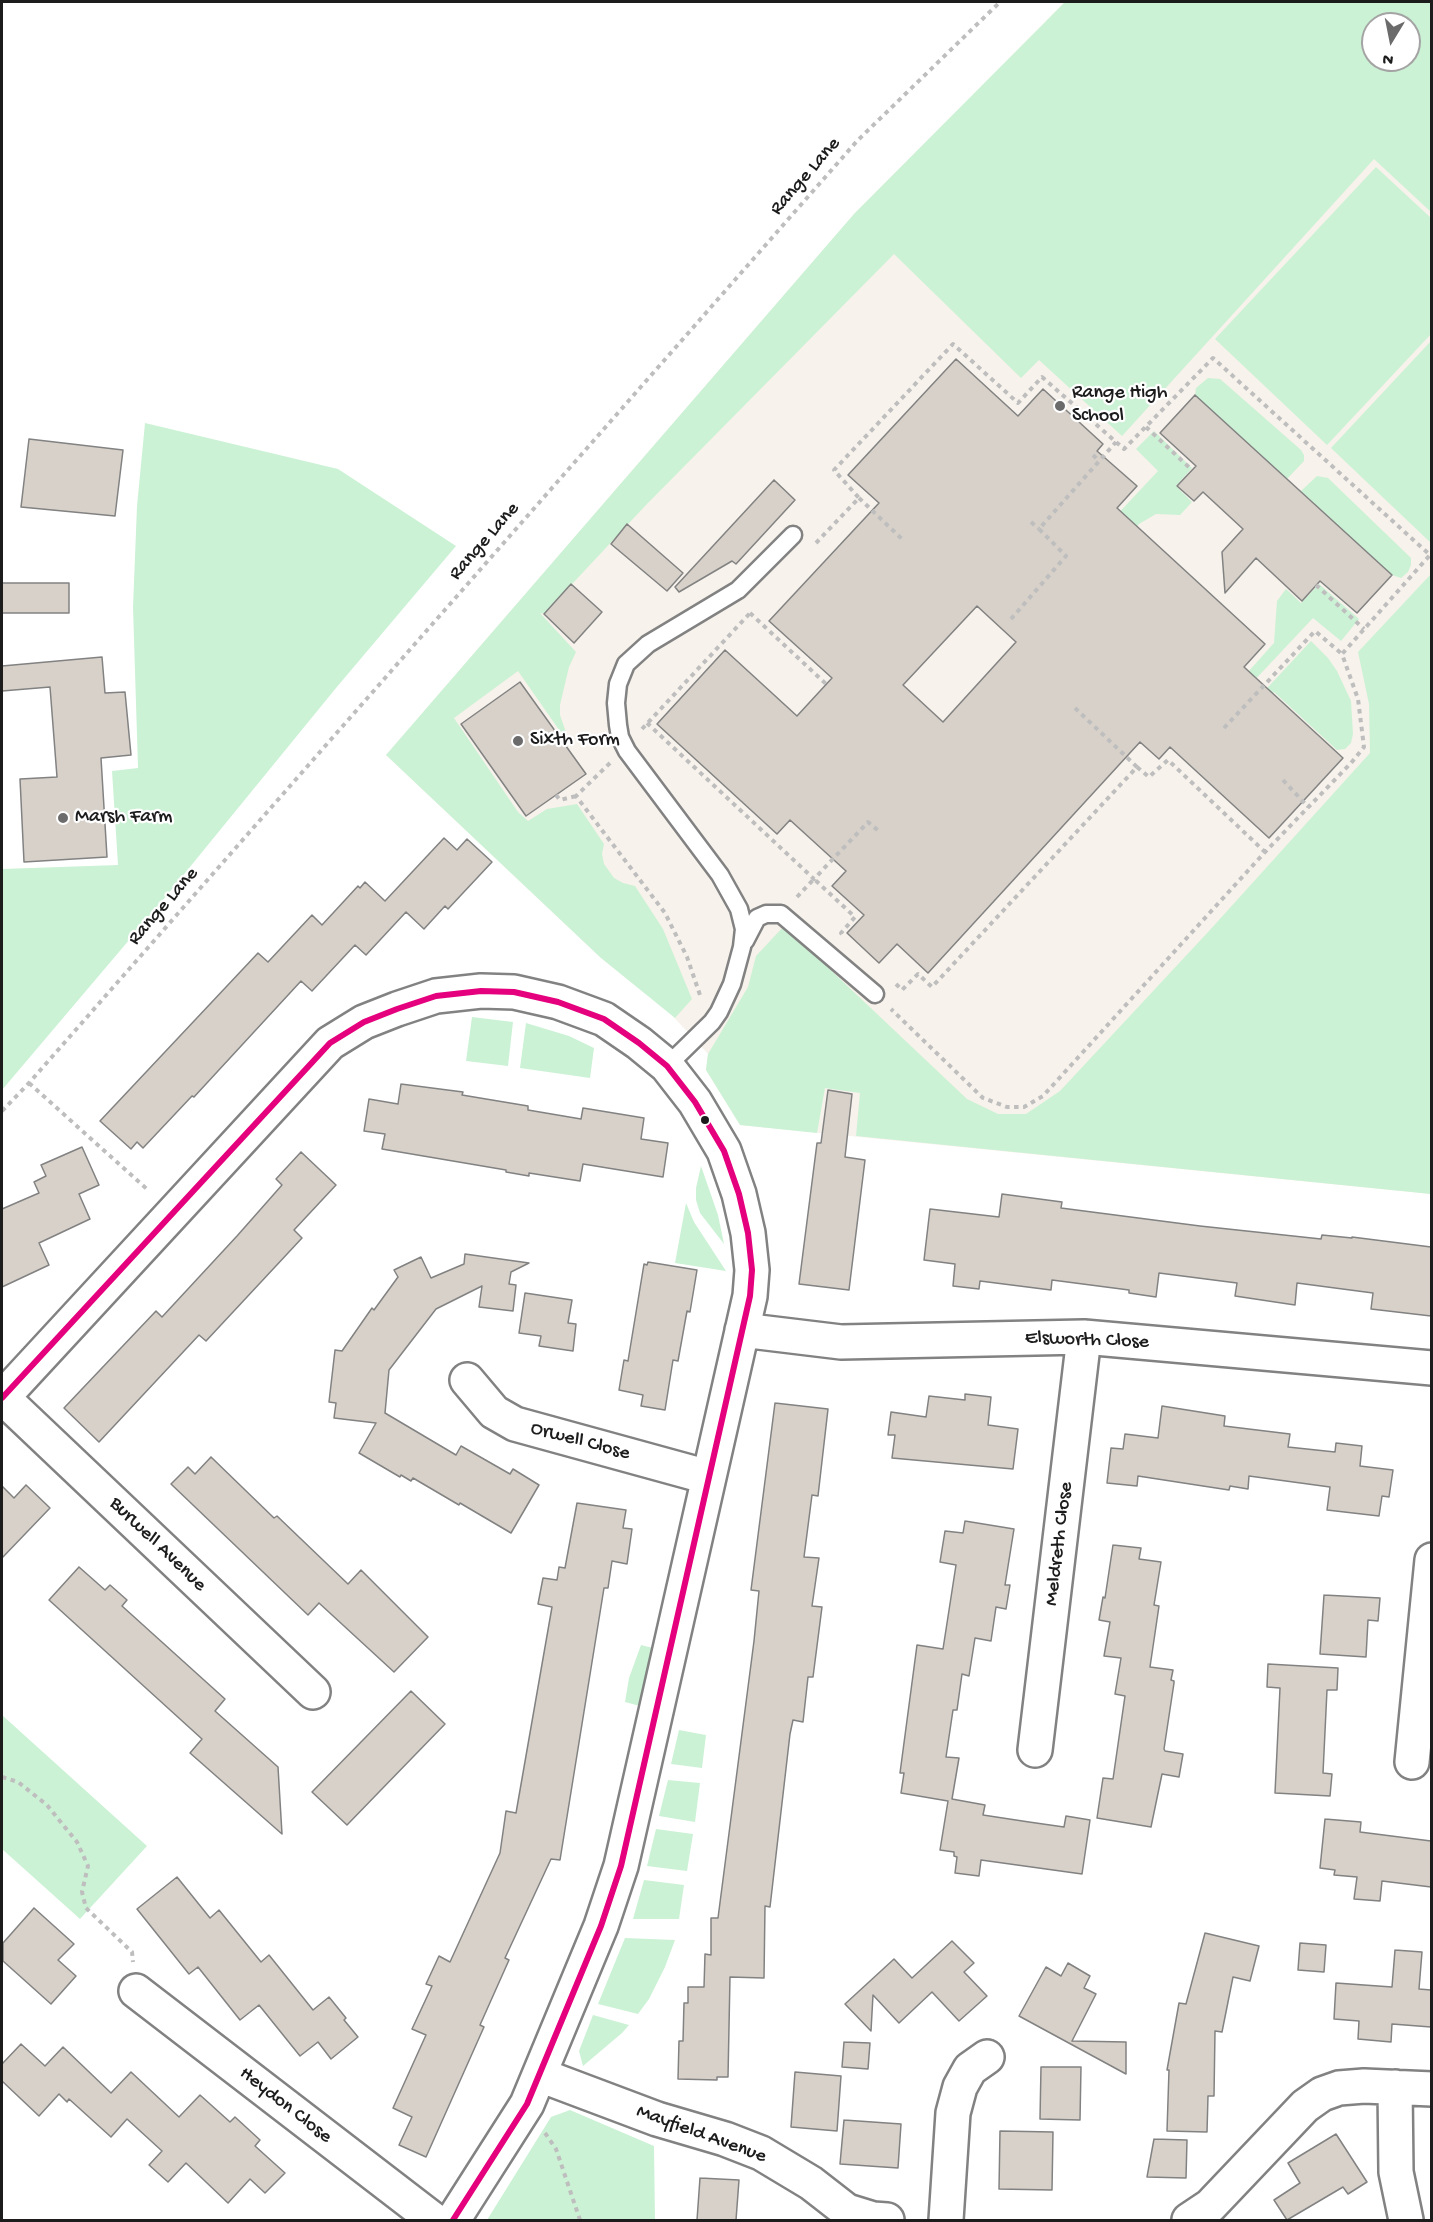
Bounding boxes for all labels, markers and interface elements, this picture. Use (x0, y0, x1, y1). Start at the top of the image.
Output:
north arrow (1361, 12, 1421, 72)
text: N (1381, 48, 1395, 69)
street label: Range Lane (766, 133, 846, 221)
place label: Range High School (1072, 382, 1167, 429)
marker: Range High School (1053, 399, 1067, 413)
street label: Range Lane (445, 498, 525, 586)
place label: Sixth Form (530, 729, 620, 753)
marker: Sixth Form (511, 734, 525, 748)
place label: Marsh Farm (75, 806, 173, 830)
marker: Marsh Farm (56, 811, 70, 825)
street label: Range Lane (124, 863, 204, 951)
unlabelled marker (699, 1114, 711, 1126)
street label: Elsworth Close (1025, 1327, 1149, 1355)
street label: Orwell Close (528, 1417, 632, 1467)
street label: Meldreth Close (1040, 1481, 1080, 1607)
street label: Burwell Avenue (103, 1493, 211, 1597)
street label: Heydon Close (234, 2062, 336, 2150)
street label: Mayfield Avenue (633, 2100, 769, 2170)

